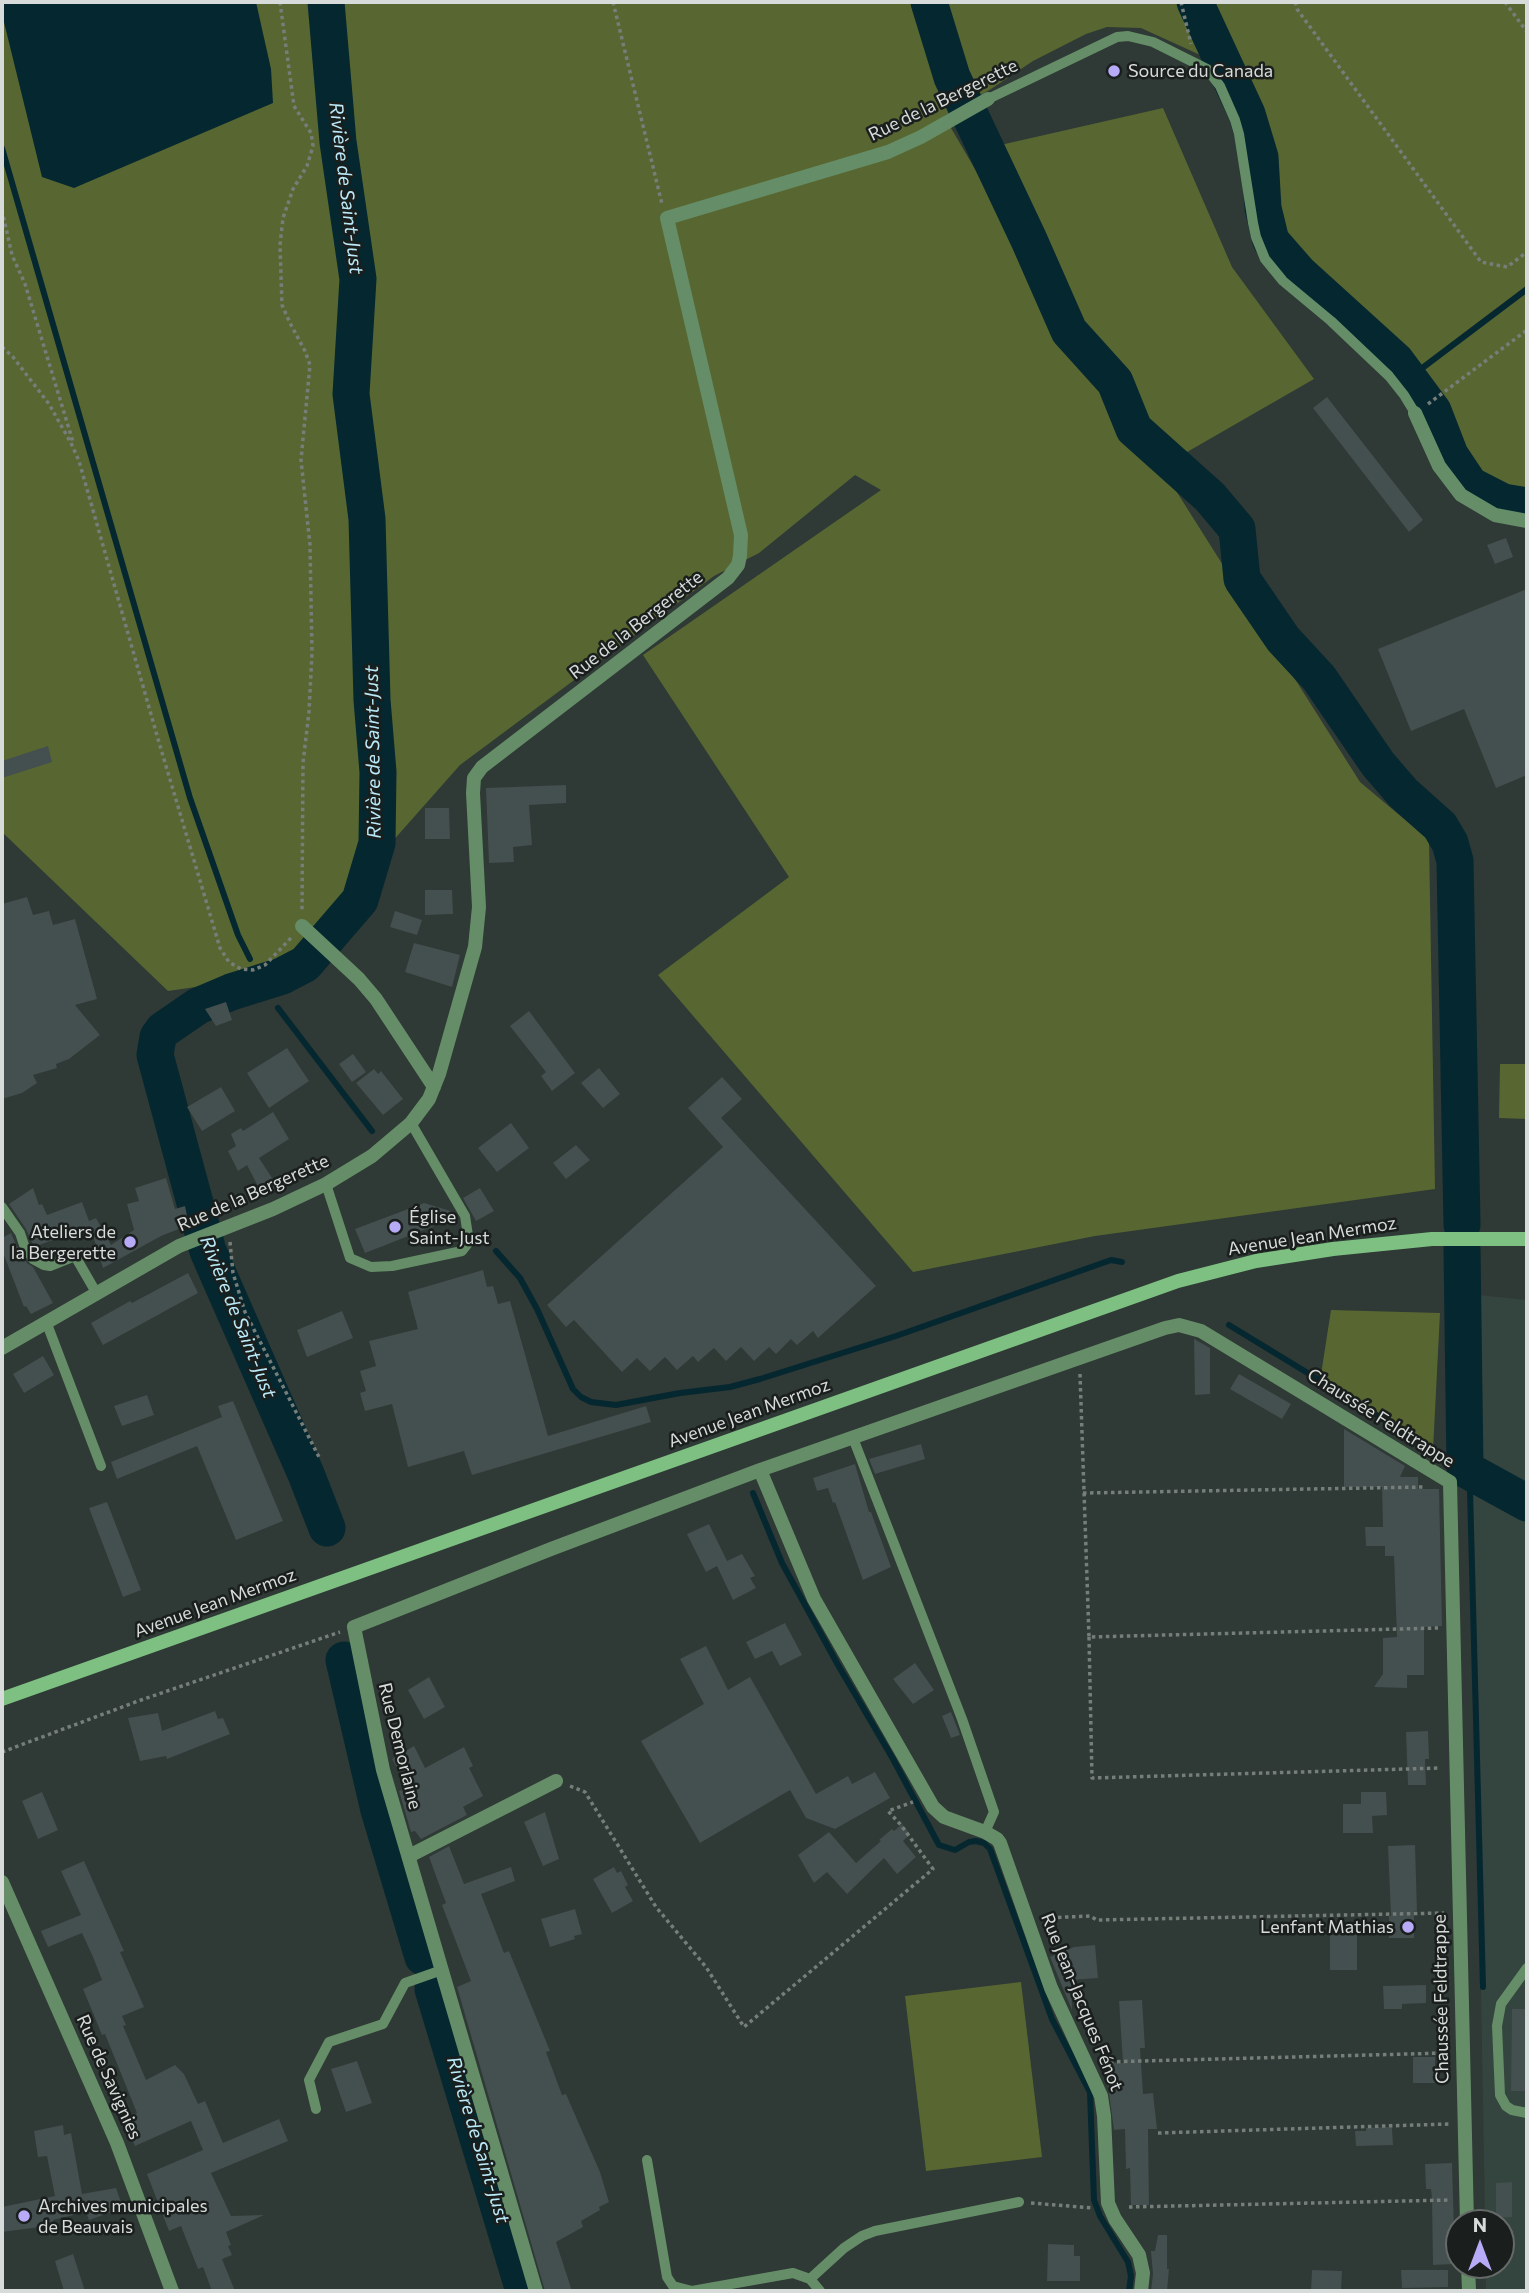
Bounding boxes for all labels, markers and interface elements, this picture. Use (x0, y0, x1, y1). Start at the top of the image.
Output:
street label: Rue de la Bergerette (865, 54, 1021, 146)
place label: Source du Canada (1128, 60, 1273, 82)
marker: Source du Canada (1106, 63, 1122, 79)
water label: Rivière de Saint-Just (324, 101, 368, 275)
street label: Rue de la Bergerette (565, 566, 707, 684)
water label: Rivière de Saint-Just (360, 665, 386, 839)
street label: Rue de la Bergerette (174, 1150, 332, 1236)
place label: Église Saint-Just (409, 1206, 490, 1248)
street label: Avenue Jean Mermoz (1226, 1212, 1398, 1260)
marker: Église Saint-Just (387, 1219, 403, 1235)
place label: Ateliers de la Bergerette (11, 1221, 116, 1264)
water label: Rivière de Saint-Just (195, 1233, 281, 1401)
marker: Ateliers de la Bergerette (122, 1234, 138, 1250)
street label: Chaussée Feldtrappe (1303, 1364, 1459, 1472)
street label: Avenue Jean Mermoz (665, 1374, 833, 1452)
street label: Avenue Jean Mermoz (131, 1564, 299, 1642)
street label: Rue Demorlaine (374, 1680, 426, 1812)
street label: Rue Jean-Jacques Fénot (1036, 1910, 1128, 2094)
street label: Chaussée Feldtrappe (1429, 1914, 1453, 2084)
place label: Lenfant Mathias (1260, 1916, 1394, 1938)
marker: Lenfant Mathias (1400, 1919, 1416, 1935)
street label: Rue de Savignies (72, 2011, 146, 2143)
water label: Rivière de Saint-Just (442, 2054, 514, 2226)
place label: Archives municipales de Beauvais (38, 2195, 208, 2238)
marker: Archives municipales de Beauvais (16, 2208, 32, 2224)
north arrow (1445, 2209, 1515, 2279)
text: N (1473, 2213, 1487, 2236)

